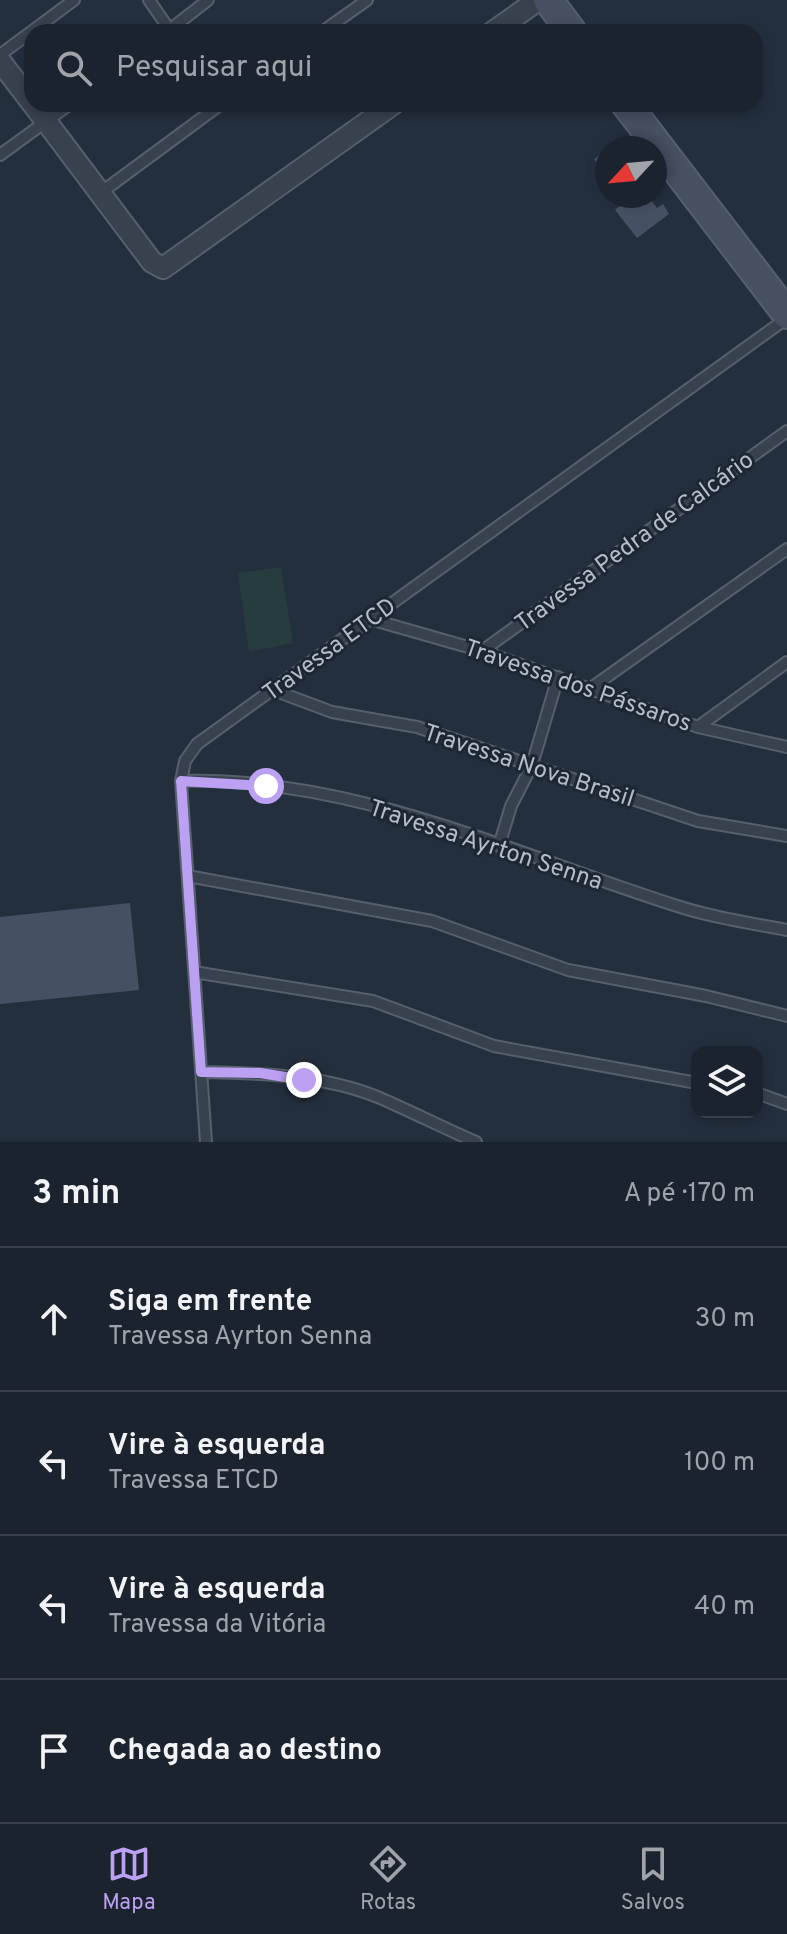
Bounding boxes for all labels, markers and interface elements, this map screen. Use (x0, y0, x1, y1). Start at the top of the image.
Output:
search box (24, 24, 763, 112)
icon: search (52, 46, 96, 90)
text: Pesquisar aqui (116, 50, 312, 87)
north arrow (595, 136, 667, 208)
street label: Travessa Pedra de Calcário (510, 446, 760, 639)
street label: Travessa ETCD (258, 592, 403, 709)
street label: Travessa dos Pássaros (460, 634, 695, 740)
street label: Travessa Nova Brasil (419, 719, 638, 815)
route start (248, 768, 284, 804)
street label: Travessa Ayrton Senna (365, 794, 606, 898)
map controls (691, 1046, 763, 1118)
button: layers (691, 1046, 763, 1118)
route end (286, 1062, 322, 1098)
text: 3 min (32, 1173, 120, 1216)
text: A pé · 170 m (624, 1178, 755, 1211)
text: Siga em frente (108, 1284, 312, 1321)
icon: ahead (32, 1297, 76, 1341)
text: 30 m (695, 1303, 755, 1336)
text: Travessa Ayrton Senna (108, 1321, 372, 1354)
text: Vire à esquerda (108, 1428, 325, 1465)
icon: left (32, 1441, 76, 1485)
text: 100 m (684, 1447, 755, 1480)
text: Travessa ETCD (108, 1465, 279, 1498)
text: Vire à esquerda (108, 1572, 325, 1609)
icon: left (32, 1585, 76, 1629)
text: 40 m (694, 1591, 755, 1624)
text: Travessa da Vitória (108, 1609, 326, 1642)
icon: arrive (32, 1729, 76, 1773)
text: Chegada ao destino (108, 1733, 382, 1770)
tab: Mapa (102, 1842, 155, 1917)
tab: Rotas (360, 1842, 416, 1917)
tab: Salvos (621, 1842, 685, 1917)

